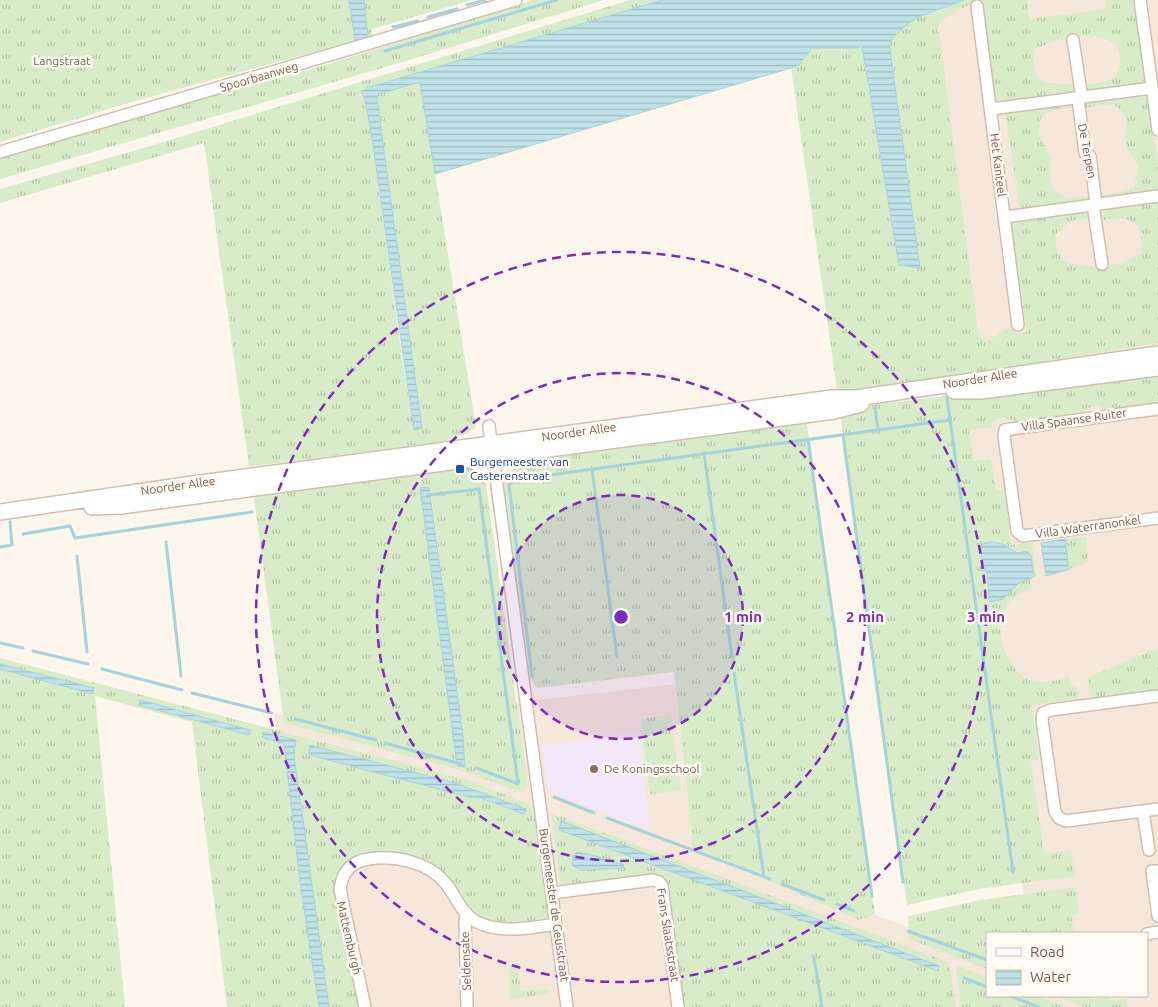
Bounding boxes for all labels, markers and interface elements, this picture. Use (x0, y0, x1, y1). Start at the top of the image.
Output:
park label: Langstraat (33, 54, 91, 67)
street label: Spoorbaanweg (218, 59, 300, 94)
street label: De Terpen (1076, 122, 1099, 179)
street label: Het Kanteel (988, 132, 1009, 197)
street label: Noorder Allee (942, 366, 1018, 391)
street label: Villa Spaanse Ruiter (1020, 406, 1128, 433)
street label: Noorder Allee (541, 420, 617, 443)
place label: Burgemeester van Casterenstraat (470, 455, 569, 482)
marker: Burgemeester van Casterenstraat (454, 463, 466, 475)
street label: Noorder Allee (140, 474, 216, 497)
street label: Villa Waterranonkel (1034, 513, 1141, 540)
centre of rings (612, 608, 630, 626)
text: 1 min (724, 608, 762, 625)
text: 2 min (846, 608, 884, 625)
text: 3 min (967, 608, 1005, 625)
place label: De Koningsschool (604, 762, 700, 775)
marker: De Koningsschool (588, 763, 600, 775)
street label: Burgemeester de Geusstraat (537, 828, 572, 983)
street label: Frans Slaatsstraat (655, 887, 682, 983)
street label: Mattemburgh (335, 900, 364, 976)
street label: Seldensate (458, 931, 473, 991)
legend (986, 932, 1148, 997)
text: Road (1030, 943, 1065, 960)
text: Water (1030, 968, 1071, 985)

